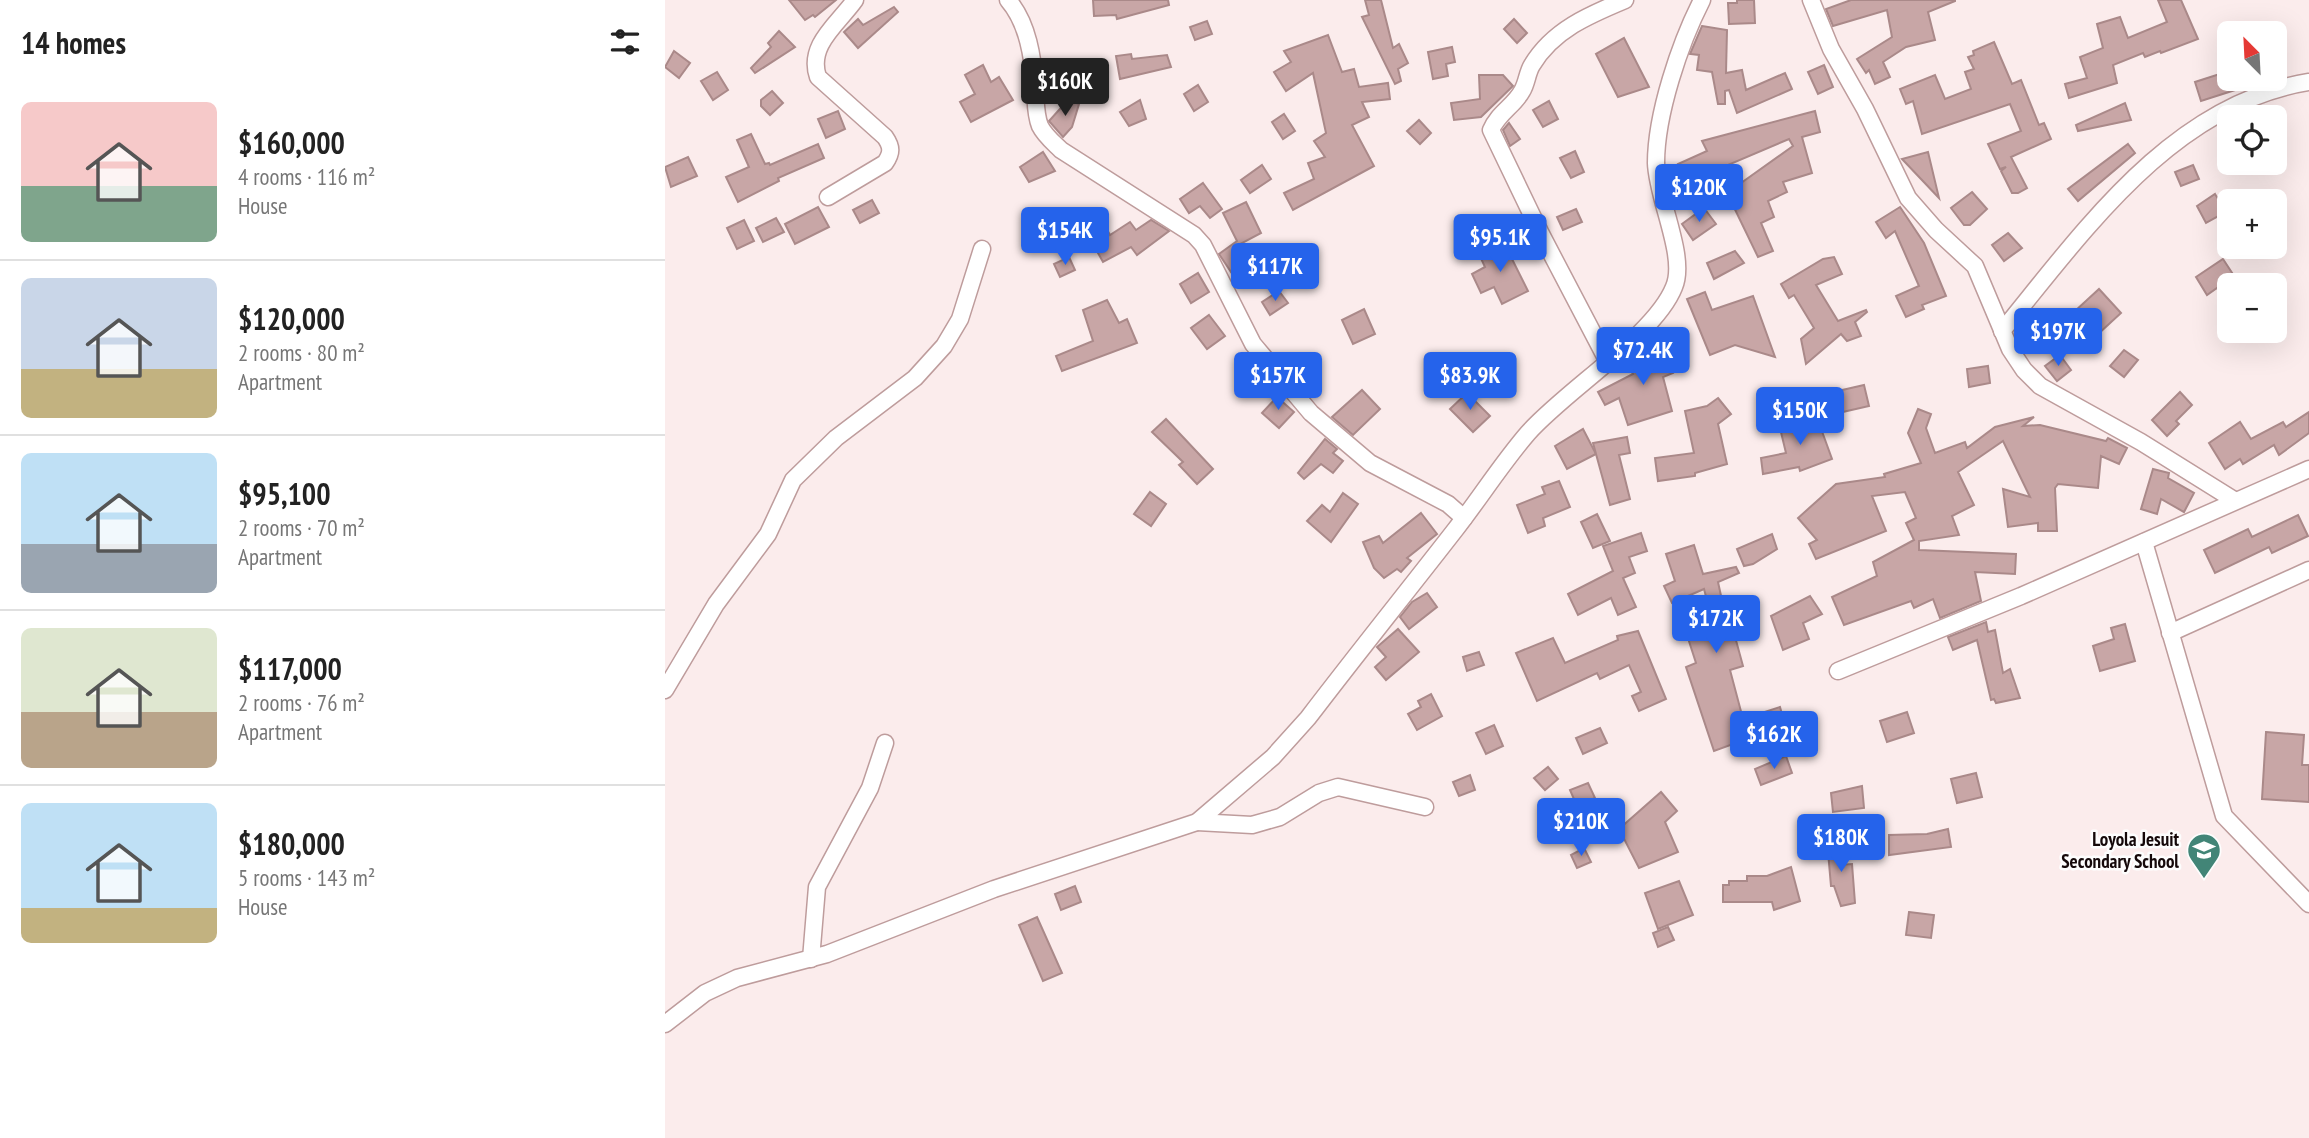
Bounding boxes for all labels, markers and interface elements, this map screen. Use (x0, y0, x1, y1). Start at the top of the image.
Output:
north arrow (2217, 21, 2287, 91)
map controls (2217, 21, 2287, 343)
text: 14 homes (21, 23, 126, 62)
icon: filters (606, 23, 644, 61)
pin: $160K (1016, 58, 1114, 118)
text: $160K (1037, 66, 1093, 95)
button: locate (2217, 105, 2287, 175)
text: $160,000 (238, 123, 345, 162)
icon: home (77, 130, 161, 214)
text: 4 rooms · 116 m² (238, 162, 375, 191)
pin: $120K (1650, 164, 1748, 224)
text: $120K (1671, 172, 1727, 201)
button: + (2217, 189, 2287, 259)
text: House (238, 191, 288, 220)
pin: $154K (1016, 208, 1114, 267)
text: $154K (1037, 215, 1093, 244)
pin: $95.1K (1443, 215, 1557, 274)
text: $95.1K (1470, 222, 1530, 251)
pin: $117K (1226, 244, 1324, 303)
text: $117K (1247, 251, 1303, 280)
button: − (2217, 273, 2287, 343)
text: $120,000 (238, 299, 345, 338)
icon: home (77, 306, 161, 390)
pin: $197K (2009, 308, 2107, 368)
text: $197K (2030, 316, 2086, 345)
pin: $72.4K (1586, 328, 1700, 387)
text: $72.4K (1613, 335, 1673, 364)
text: 2 rooms · 80 m² (238, 338, 365, 367)
pin: $157K (1229, 352, 1327, 412)
pin: $83.9K (1413, 352, 1527, 412)
text: $157K (1250, 360, 1306, 389)
text: $83.9K (1440, 360, 1500, 389)
text: Apartment (238, 367, 322, 396)
pin: $150K (1751, 388, 1849, 447)
text: $150K (1772, 395, 1828, 424)
text: $95,100 (238, 474, 331, 513)
icon: home (77, 481, 161, 565)
text: 2 rooms · 70 m² (238, 513, 365, 542)
text: Apartment (238, 542, 322, 571)
pin: $172K (1667, 596, 1765, 655)
text: $172K (1688, 603, 1744, 632)
text: $117,000 (238, 649, 342, 688)
icon: home (77, 656, 161, 740)
text: 2 rooms · 76 m² (238, 688, 365, 717)
pin: $162K (1725, 712, 1823, 771)
text: Apartment (238, 717, 322, 746)
text: $162K (1746, 719, 1802, 748)
pin: $210K (1532, 798, 1630, 858)
text: $210K (1553, 806, 1609, 835)
pin: $180K (1792, 814, 1890, 874)
text: $180K (1813, 822, 1869, 851)
text: $180,000 (238, 824, 345, 863)
place label: Loyola Jesuit Secondary School (2061, 827, 2179, 873)
icon: home (77, 831, 161, 915)
school or university icon: Loyola Jesuit Secondary School (2185, 831, 2223, 880)
text: 5 rooms · 143 m² (238, 863, 375, 892)
text: House (238, 892, 288, 921)

